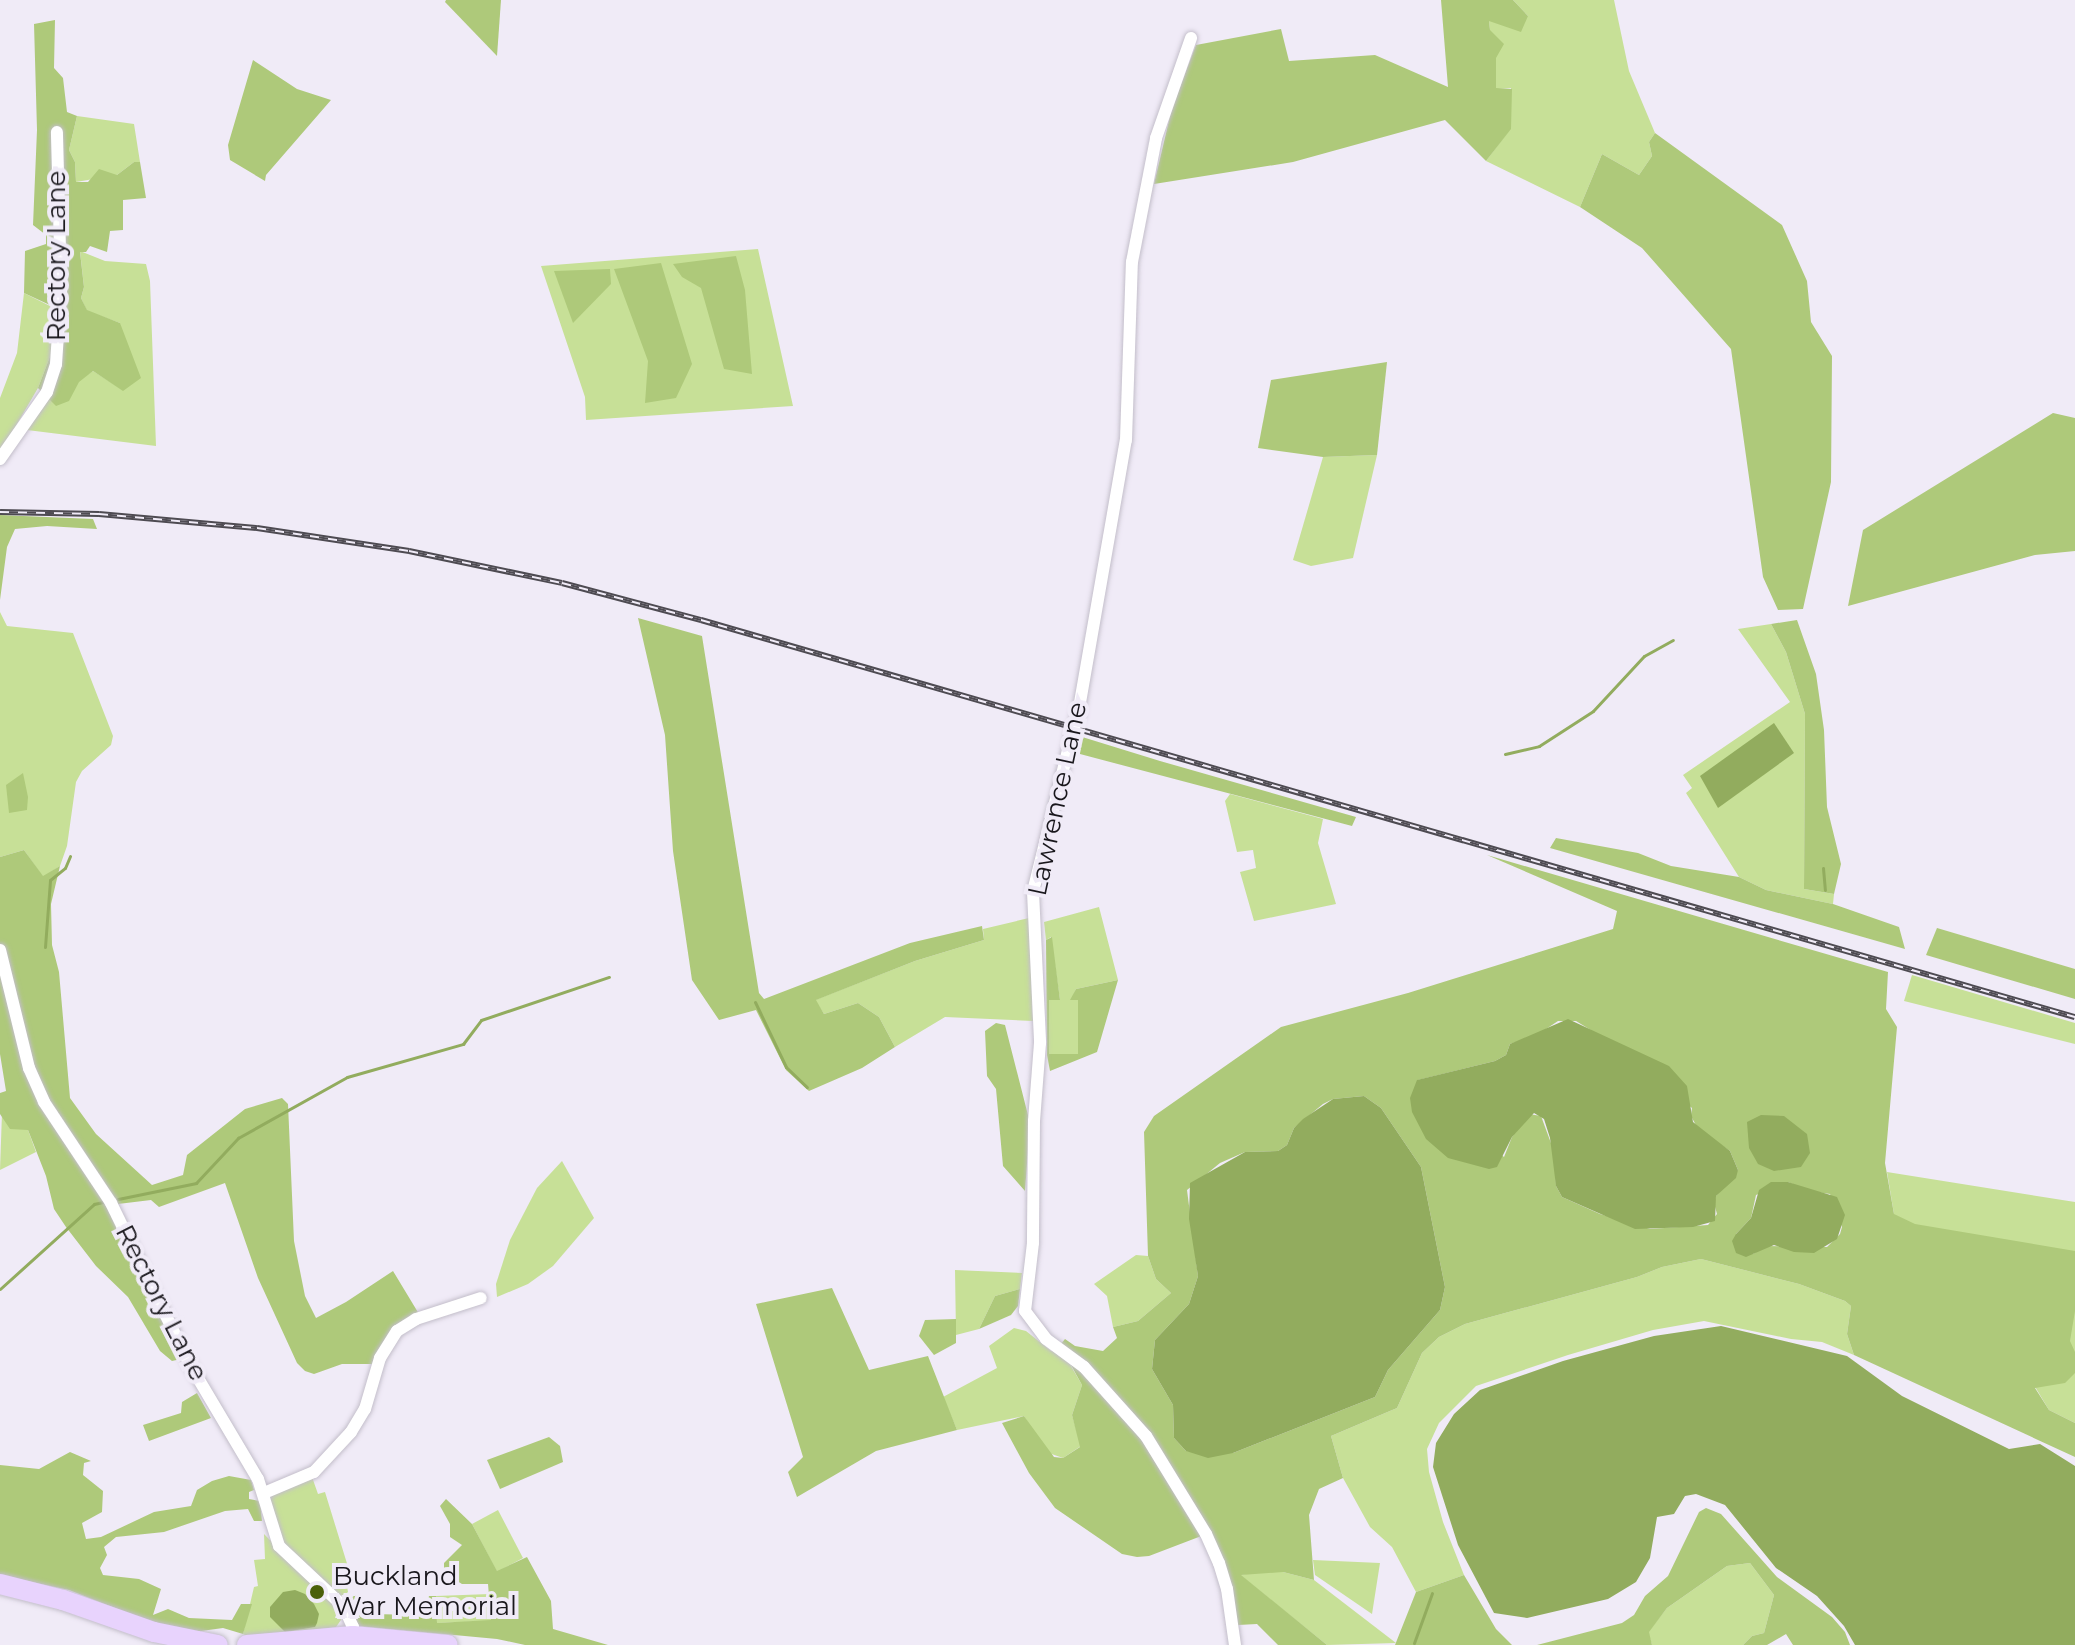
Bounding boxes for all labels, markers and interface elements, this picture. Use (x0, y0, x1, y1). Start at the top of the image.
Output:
street label: Rectory Lane (41, 171, 73, 341)
street label: Lawrence Lane (1022, 699, 1094, 899)
street label: Rectory Lane (108, 1220, 214, 1386)
place label: Buckland War Memorial (333, 1561, 517, 1622)
marker: Buckland War Memorial (308, 1583, 326, 1601)

